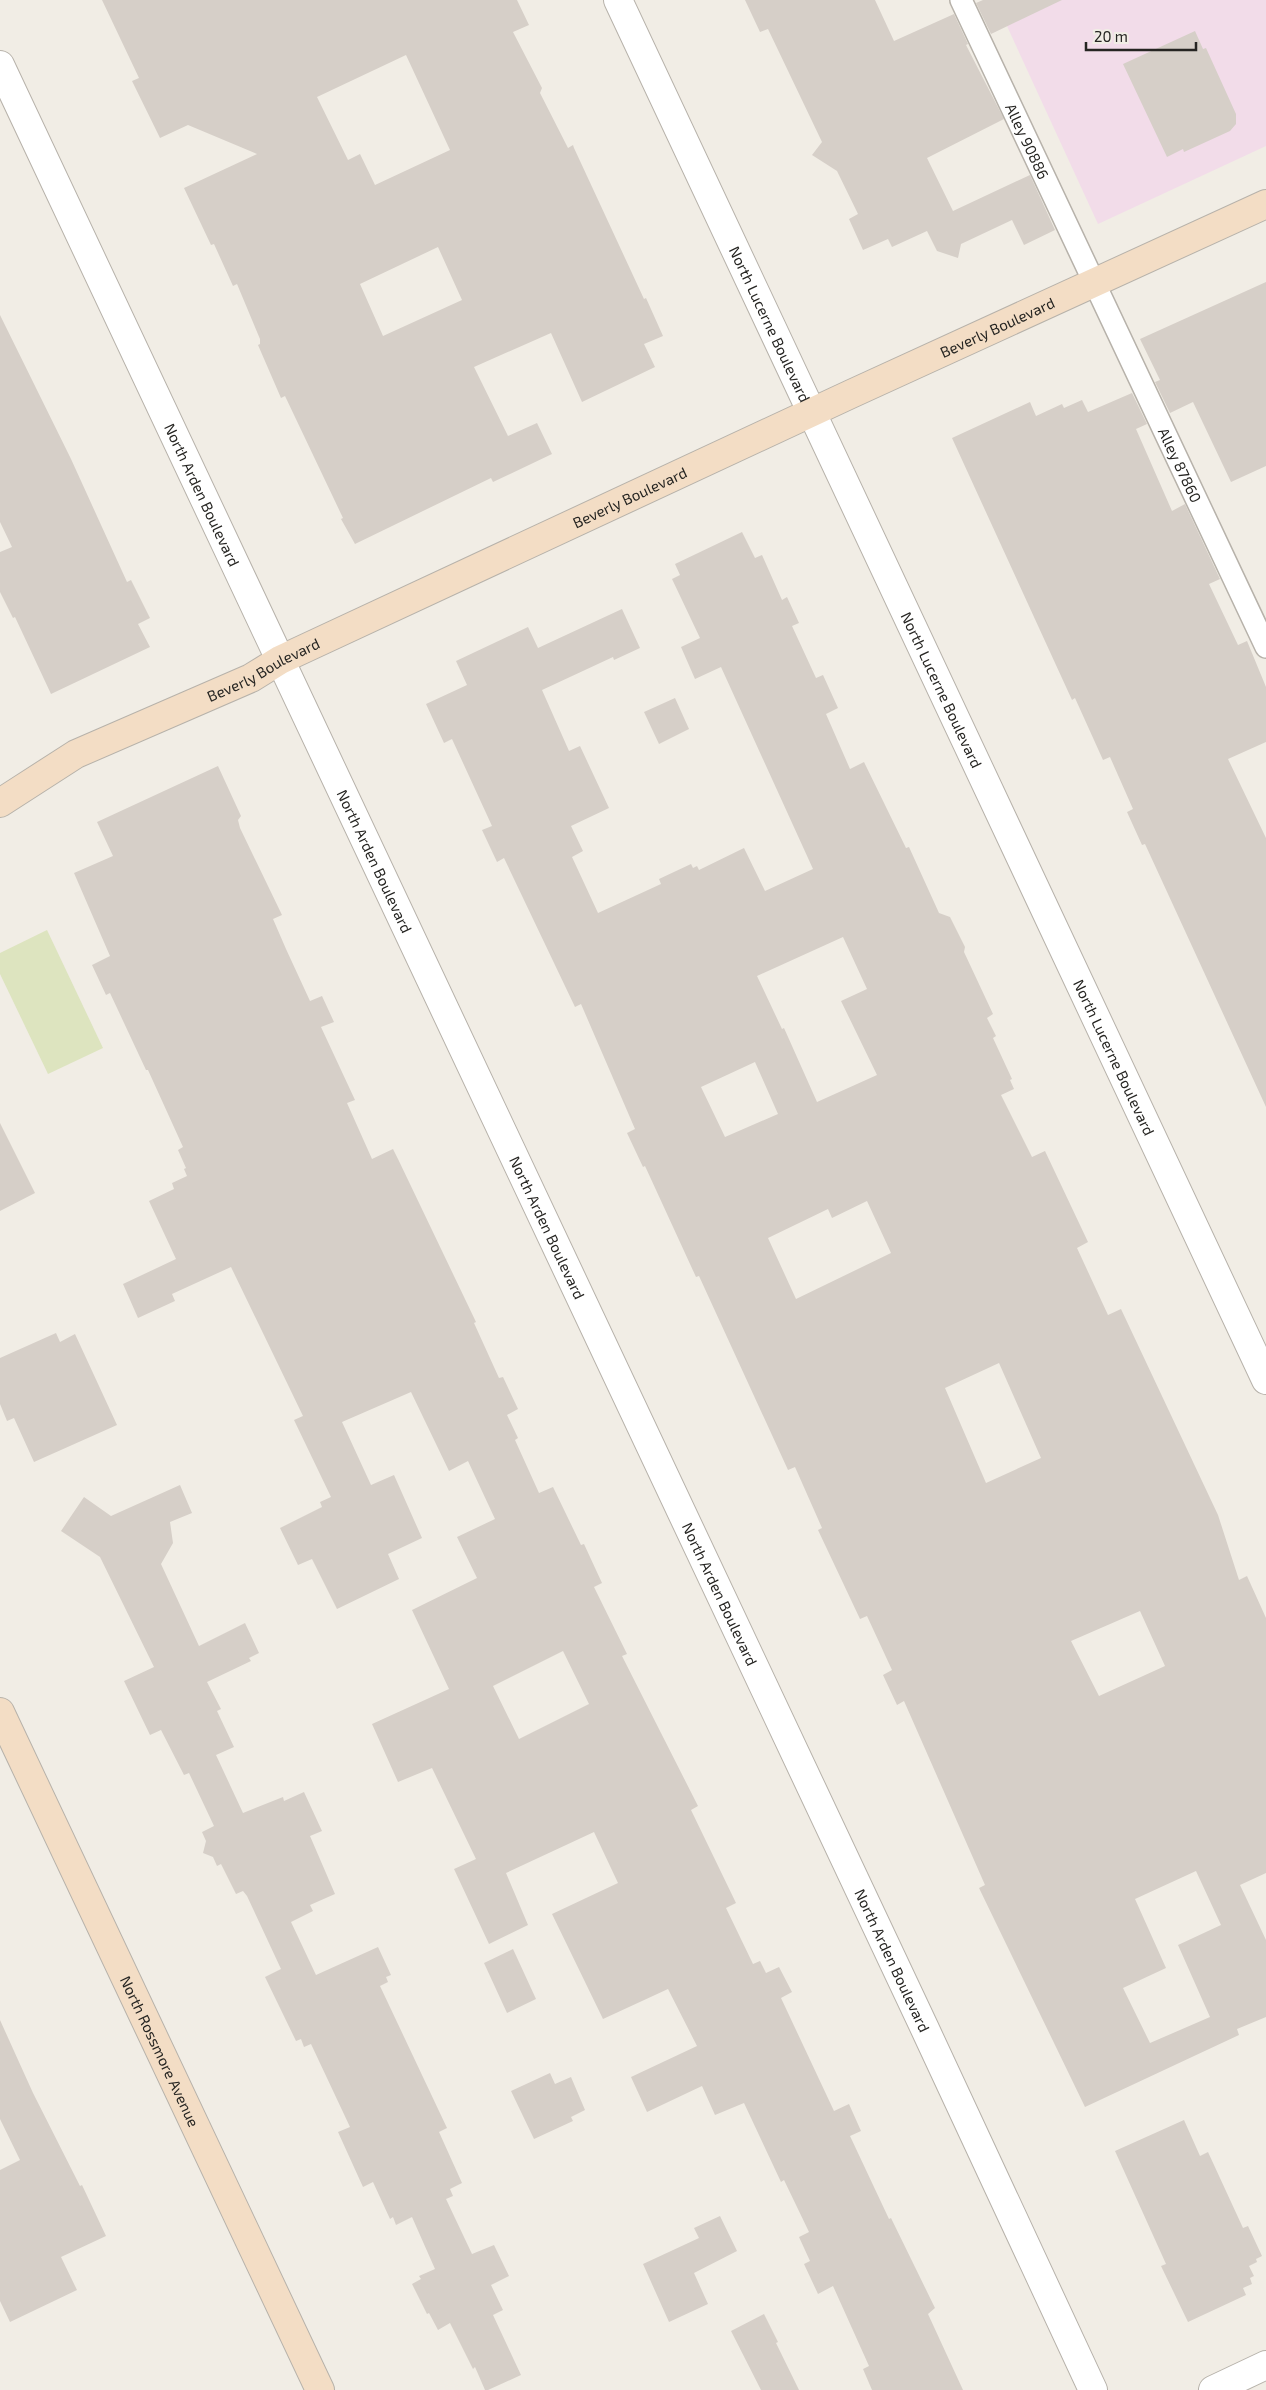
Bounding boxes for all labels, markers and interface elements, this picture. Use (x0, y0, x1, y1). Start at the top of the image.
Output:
scale bar (1086, 20, 1196, 52)
text: 20 m (1094, 27, 1128, 45)
street label: Alley 90886 (1002, 100, 1053, 182)
street label: North Lucerne Boulevard (726, 243, 814, 405)
street label: Beverly Boulevard (937, 293, 1057, 361)
street label: North Arden Boulevard (161, 420, 244, 569)
street label: Alley 87860 (1155, 425, 1206, 505)
street label: Beverly Boulevard (570, 463, 690, 531)
street label: North Lucerne Boulevard (898, 609, 986, 771)
street label: Beverly Boulevard (204, 634, 322, 705)
street label: North Arden Boulevard (334, 787, 416, 936)
street label: North Lucerne Boulevard (1070, 976, 1159, 1138)
street label: North Arden Boulevard (506, 1153, 589, 1302)
street label: North Arden Boulevard (679, 1519, 761, 1668)
street label: North Arden Boulevard (851, 1886, 934, 2035)
street label: North Rossmore Avenue (117, 1973, 203, 2129)

